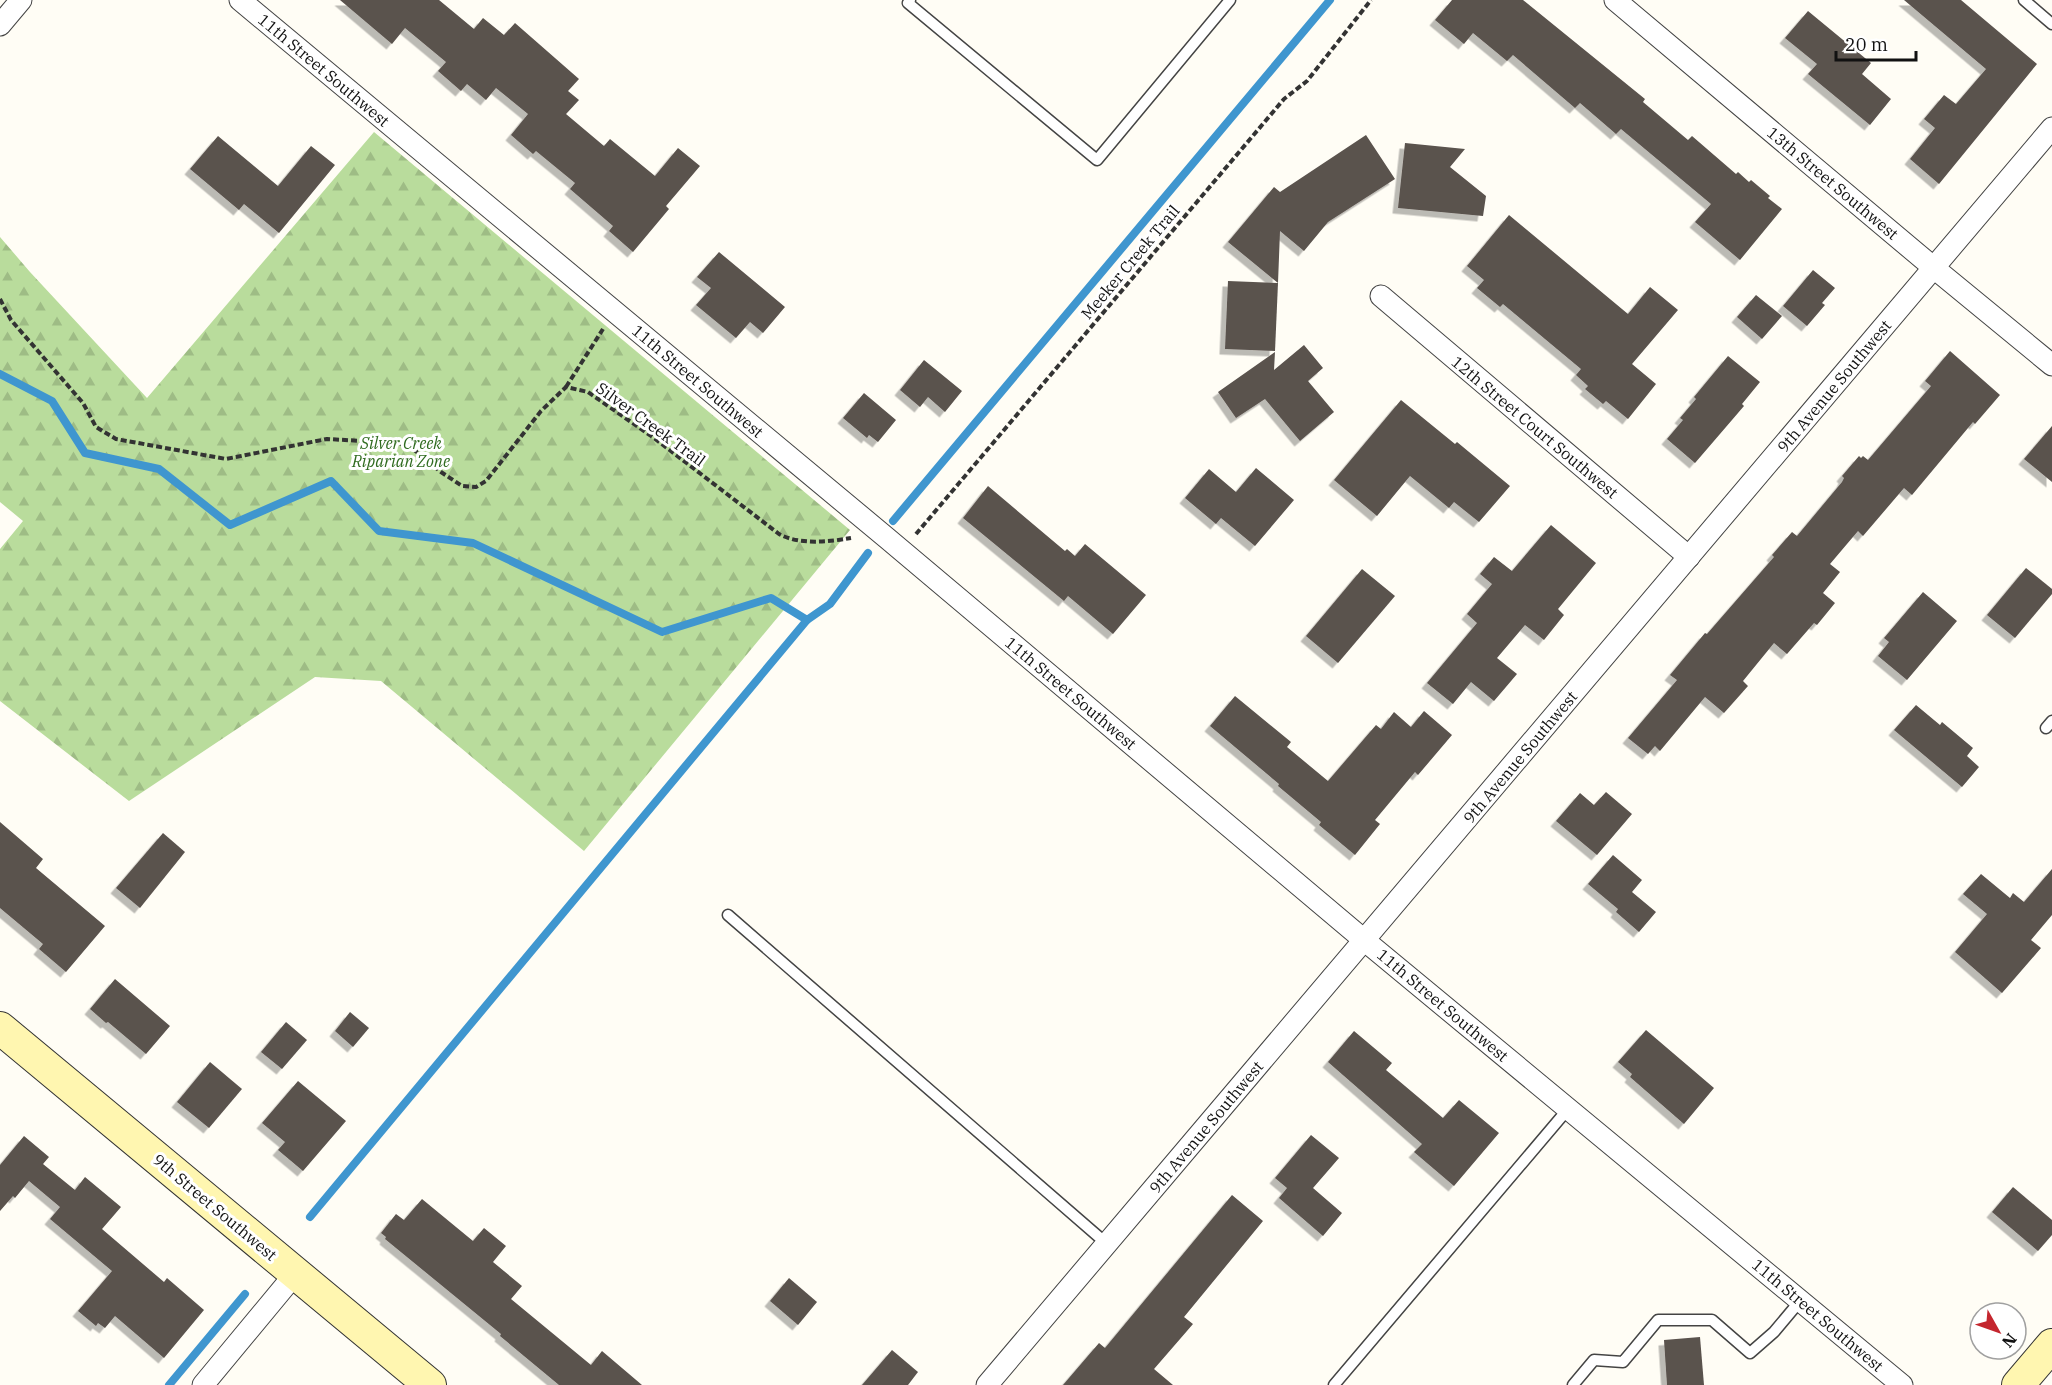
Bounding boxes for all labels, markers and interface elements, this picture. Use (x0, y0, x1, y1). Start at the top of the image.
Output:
street label: 11th Street Southwest (254, 9, 394, 131)
scale bar (1836, 24, 1916, 62)
text: 20 m (1845, 33, 1888, 56)
street label: 13th Street Southwest (1763, 122, 1903, 244)
street label: Meeker Creek Trail (1076, 201, 1184, 323)
street label: 9th Avenue Southwest (1773, 315, 1896, 456)
street label: 11th Street Southwest (628, 320, 768, 442)
street label: 12th Street Court Southwest (1448, 352, 1623, 503)
street label: Silver Creek Trail (592, 378, 710, 471)
park label: Silver Creek Riparian Zone (351, 433, 450, 471)
street label: 11th Street Southwest (1001, 632, 1141, 754)
street label: 9th Avenue Southwest (1459, 686, 1582, 827)
street label: 11th Street Southwest (1373, 944, 1513, 1066)
street label: 9th Avenue Southwest (1145, 1056, 1268, 1197)
street label: 9th Street Southwest (149, 1149, 281, 1265)
street label: 11th Street Southwest (1748, 1254, 1888, 1376)
north arrow (1968, 1301, 2028, 1361)
text: N (1998, 1329, 2021, 1352)

